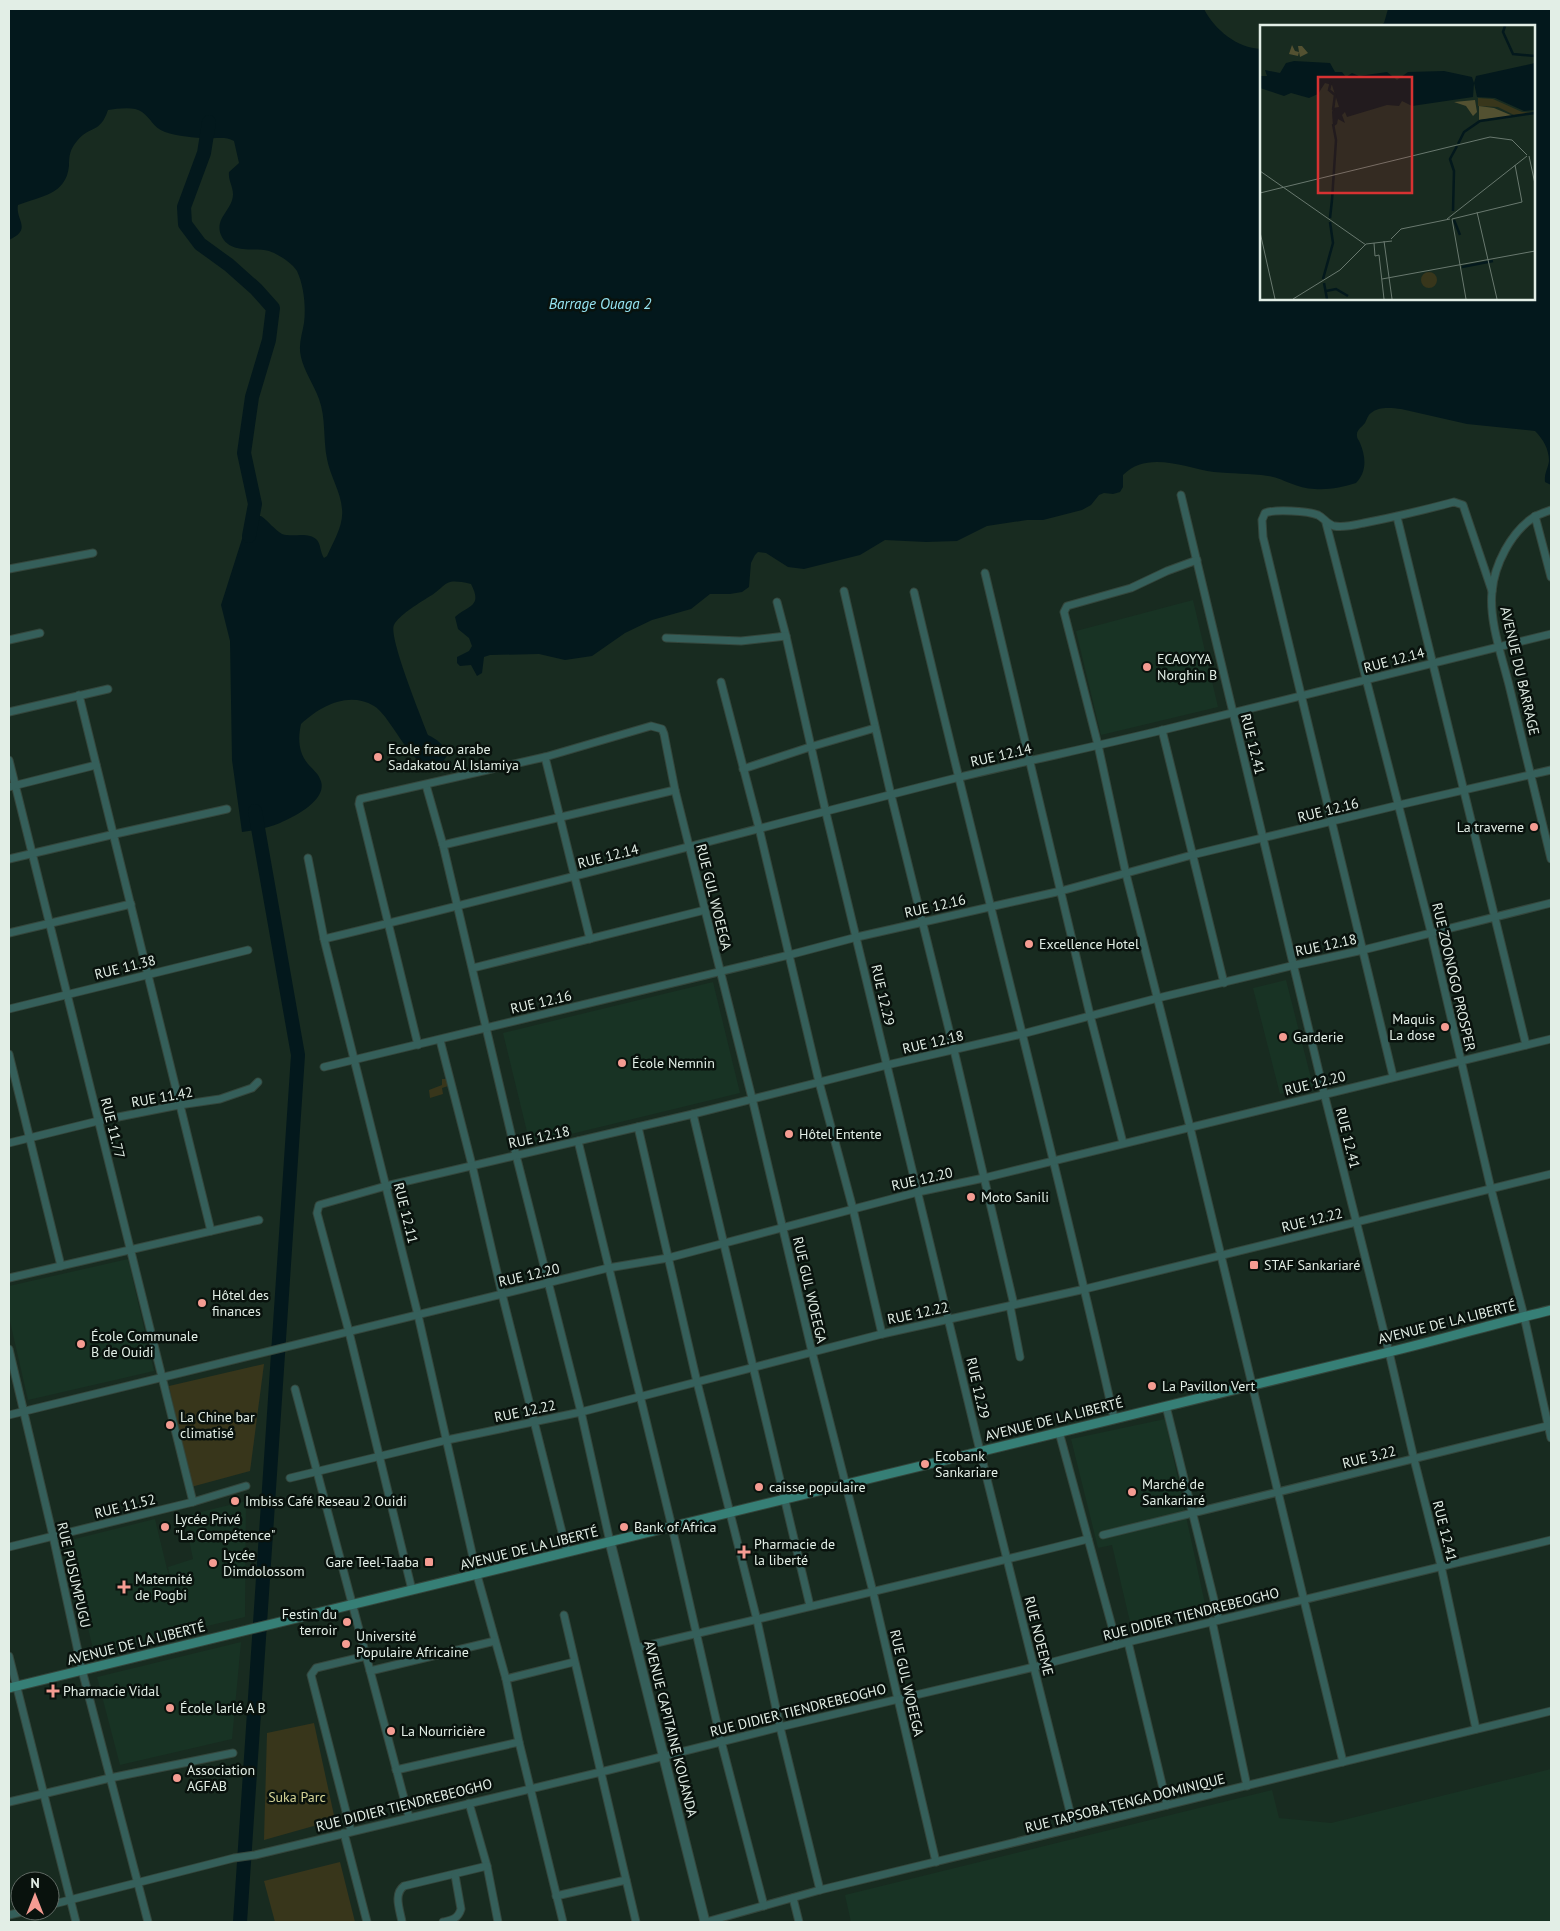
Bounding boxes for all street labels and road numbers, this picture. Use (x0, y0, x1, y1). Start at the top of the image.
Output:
street label: AVENUE DU BARRAGE (1496, 605, 1544, 737)
street label: RUE 12.14 (1362, 643, 1427, 677)
street label: RUE 12.41 (1237, 712, 1269, 776)
street label: RUE 12.14 (969, 739, 1034, 771)
street label: RUE 12.16 (1296, 794, 1360, 826)
street label: RUE 12.14 (576, 840, 641, 872)
street label: RUE GUL WOEEGA (692, 842, 736, 953)
street label: RUE 12.16 (903, 890, 967, 922)
street label: RUE ZOONOGO PROSPER (1428, 901, 1480, 1053)
street label: RUE 12.18 (1294, 930, 1358, 960)
street label: RUE 11.38 (93, 951, 157, 983)
street label: RUE 12.29 (867, 963, 899, 1027)
street label: RUE 12.16 (509, 986, 573, 1018)
street label: RUE 12.18 (901, 1026, 965, 1058)
street label: RUE 12.20 (1283, 1067, 1348, 1099)
street label: RUE 11.42 (130, 1083, 194, 1111)
street label: RUE 11.77 (97, 1096, 129, 1160)
street label: RUE 12.41 (1332, 1106, 1364, 1170)
street label: RUE 12.18 (507, 1122, 571, 1152)
street label: RUE 12.20 (890, 1163, 955, 1195)
street label: RUE 12.11 (390, 1181, 422, 1245)
street label: RUE 12.22 (1280, 1204, 1344, 1236)
street label: RUE GUL WOEEGA (789, 1235, 831, 1346)
street label: RUE 12.20 (497, 1259, 562, 1291)
street label: AVENUE DE LA LIBERTÉ (1376, 1296, 1518, 1348)
street label: RUE 12.22 (886, 1298, 950, 1328)
street label: RUE 12.29 (962, 1356, 994, 1420)
street label: AVENUE DE LA LIBERTÉ (983, 1393, 1125, 1445)
street label: RUE 12.22 (493, 1396, 557, 1426)
street label: RUE 3.22 (1340, 1442, 1398, 1472)
street label: RUE 11.52 (93, 1490, 157, 1522)
street label: RUE 12.41 (1429, 1499, 1461, 1563)
street label: RUE PUSUMPUGU (53, 1520, 95, 1630)
street label: AVENUE DE LA LIBERTÉ (458, 1522, 600, 1574)
street label: RUE DIDIER TIENDREBEOGHO (1101, 1583, 1281, 1645)
street label: RUE NOEEME (1020, 1594, 1058, 1678)
street label: AVENUE DE LA LIBERTÉ (65, 1617, 207, 1669)
street label: RUE GUL WOEEGA (886, 1628, 928, 1739)
street label: AVENUE CAPITAINE KOUANDA (640, 1639, 702, 1820)
street label: RUE DIDIER TIENDREBEOGHO (708, 1679, 888, 1741)
street label: RUE TAPSOBA TENGA DOMINIQUE (1023, 1769, 1227, 1837)
street label: RUE DIDIER TIENDREBEOGHO (314, 1774, 494, 1836)

